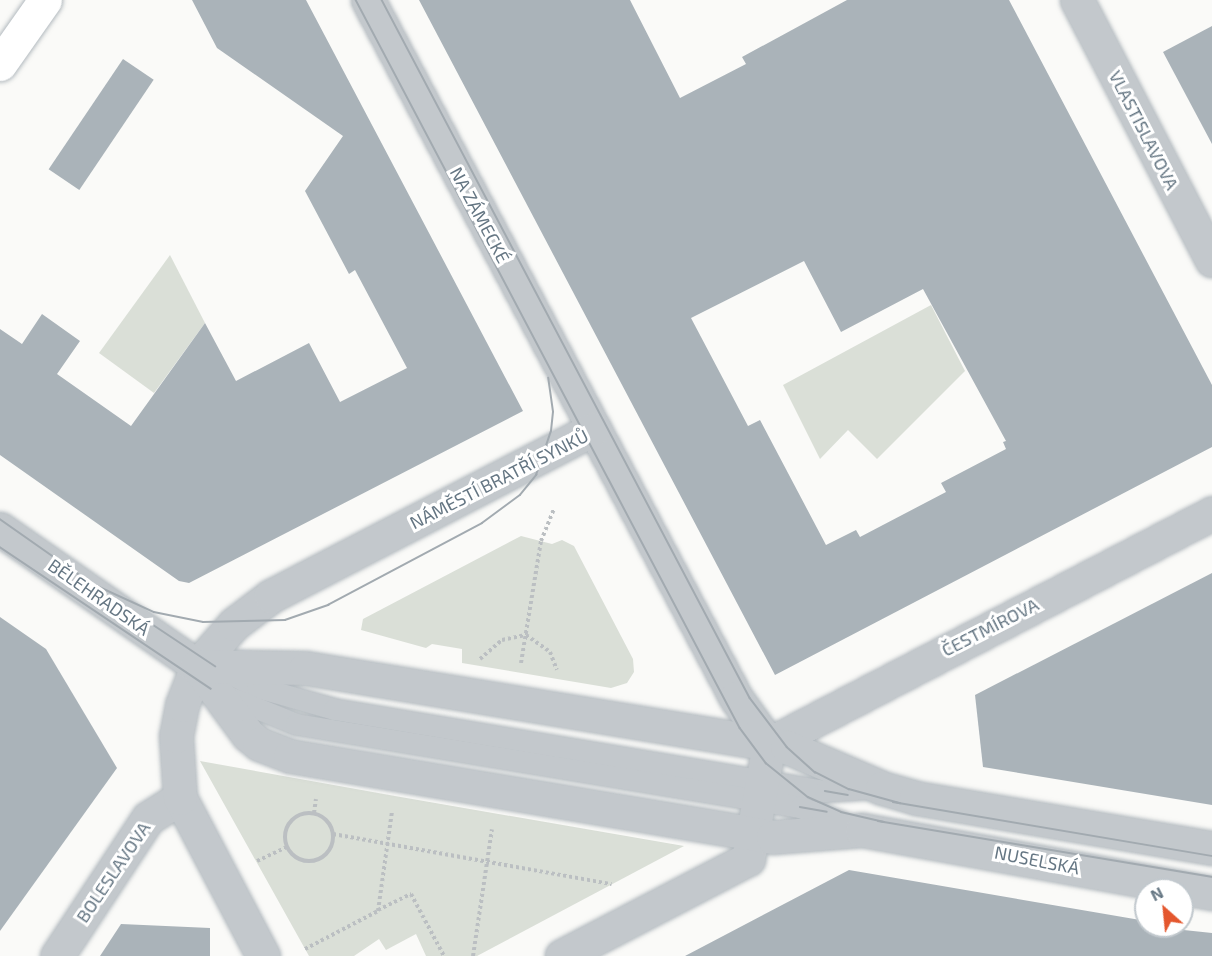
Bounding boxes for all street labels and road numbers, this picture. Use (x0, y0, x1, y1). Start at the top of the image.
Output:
street label: VLASTISLAVOVA (1105, 67, 1183, 193)
street label: NA ZÁMECKÉ (446, 163, 514, 267)
street label: NÁMĚSTÍ BRATŘÍ SYNKŮ (406, 425, 592, 533)
street label: BĚLEHRADSKÁ (44, 554, 154, 640)
street label: ČESTMÍROVA (938, 593, 1042, 661)
street label: BOLESLAVOVA (71, 818, 155, 926)
street label: NUSELSKÁ (993, 841, 1081, 879)

